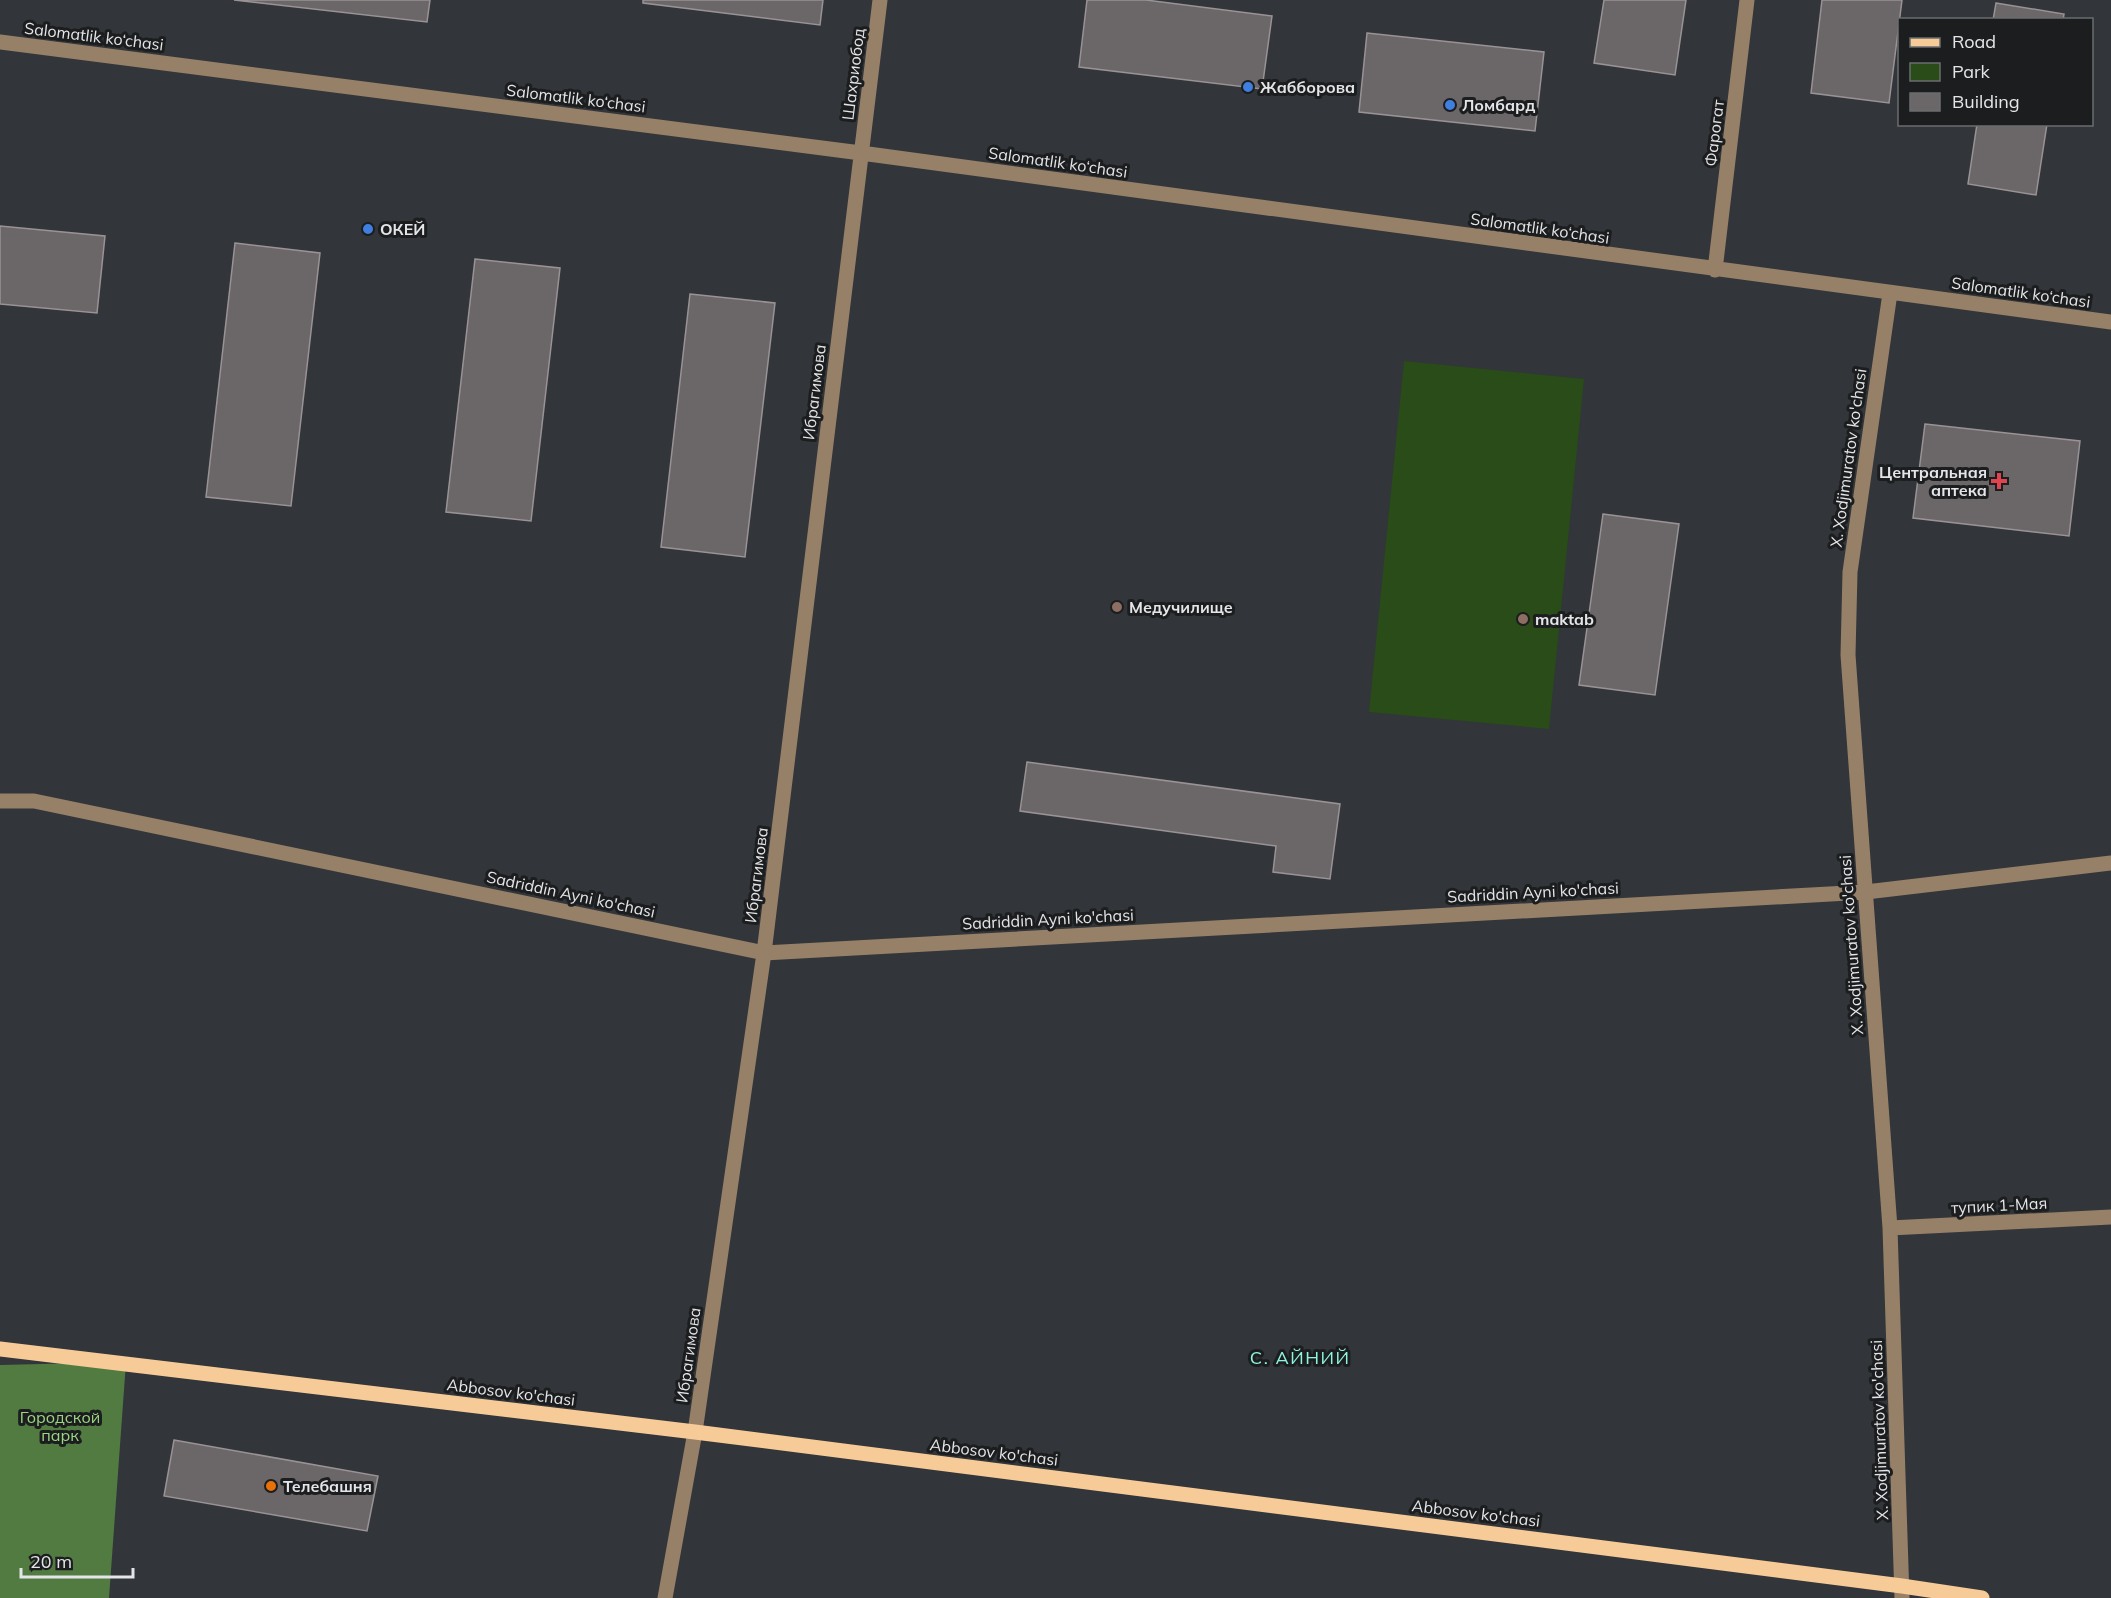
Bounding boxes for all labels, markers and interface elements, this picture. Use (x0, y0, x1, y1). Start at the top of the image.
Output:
street label: Salomatlik ko‘chasi (23, 18, 165, 54)
legend (1898, 18, 2093, 126)
street label: Шахриобод (837, 27, 869, 121)
text: Road (1952, 30, 1996, 53)
text: Park (1952, 60, 1991, 83)
place label: Жабборова (1260, 77, 1355, 97)
street label: Salomatlik ko‘chasi (505, 80, 647, 116)
marker: Жабборова (1241, 80, 1255, 94)
text: Building (1952, 90, 2020, 113)
place label: Ломбард (1462, 95, 1535, 115)
marker: Ломбард (1443, 98, 1457, 112)
street label: Фарогат (1700, 98, 1728, 167)
street label: Salomatlik ko‘chasi (987, 142, 1129, 182)
street label: Salomatlik ko‘chasi (1469, 208, 1611, 248)
place label: ОКЕЙ (380, 219, 425, 239)
marker: ОКЕЙ (361, 222, 375, 236)
street label: Salomatlik ko‘chasi (1950, 272, 2092, 312)
street label: Ибрагимова (798, 343, 830, 441)
street label: X. Xodjimuratov ko'chasi (1826, 367, 1870, 549)
place label: Центральная аптека (1879, 462, 1987, 500)
marker: Центральная аптека (1992, 474, 2006, 488)
place label: Медучилище (1129, 597, 1233, 617)
marker: Медучилище (1110, 600, 1124, 614)
place label: maktab (1535, 609, 1594, 629)
marker: maktab (1516, 612, 1530, 626)
street label: Ибрагимова (740, 826, 772, 924)
street label: X. Xodjimuratov ko'chasi (1835, 854, 1867, 1036)
street label: Sadriddin Ayni ko'chasi (485, 866, 657, 922)
street label: Sadriddin Ayni ko'chasi (1447, 878, 1619, 906)
street label: Sadriddin Ayni ko'chasi (962, 905, 1134, 933)
street label: тупик 1-Мая (1950, 1192, 2048, 1218)
street label: Ибрагимова (671, 1306, 705, 1404)
street label: X. Xodjimuratov ko'chasi (1866, 1340, 1892, 1520)
district label: С. АЙНИЙ (1250, 1346, 1350, 1369)
street label: Abbosov ko'chasi (446, 1374, 576, 1410)
park label: Городской парк (20, 1407, 100, 1445)
street label: Abbosov ko'chasi (929, 1434, 1059, 1470)
place label: Телебашня (283, 1476, 372, 1496)
marker: Телебашня (264, 1479, 278, 1493)
street label: Abbosov ko'chasi (1411, 1495, 1541, 1531)
scale bar (21, 1541, 134, 1579)
text: 20 m (30, 1550, 72, 1573)

